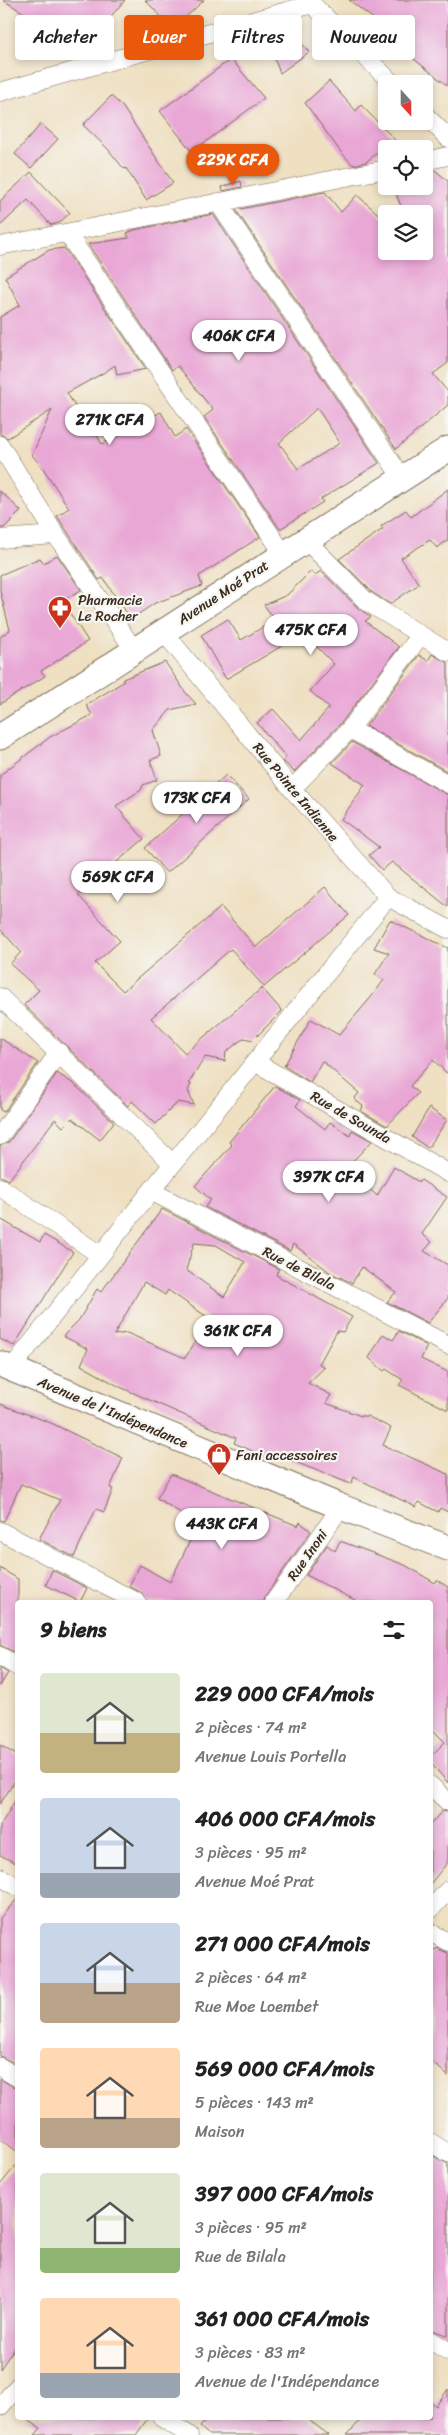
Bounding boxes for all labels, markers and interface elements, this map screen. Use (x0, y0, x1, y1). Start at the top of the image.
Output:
chip: Acheter (15, 15, 114, 60)
chip: Louer (124, 15, 204, 60)
chip: Filtres (214, 15, 302, 60)
chip: Nouveau (312, 15, 415, 60)
north arrow (378, 75, 432, 130)
map controls (378, 75, 433, 260)
button: locate (378, 140, 433, 195)
pin: 229K CFA (181, 144, 285, 186)
text: 229K CFA (197, 145, 269, 174)
button: layers (378, 205, 433, 260)
pin: 406K CFA (187, 320, 291, 362)
text: 406K CFA (203, 321, 275, 350)
pin: 271K CFA (58, 404, 162, 446)
text: 271K CFA (76, 405, 144, 434)
street label: Avenue Moé Prat (172, 553, 274, 632)
place label: Pharmacie Le Rocher (78, 588, 142, 629)
pharmacy icon: Pharmacie Le Rocher (47, 595, 73, 629)
pin: 475K CFA (259, 614, 363, 656)
text: 475K CFA (275, 615, 347, 644)
street label: Rue Pointe Indienne (246, 737, 345, 848)
pin: 173K CFA (145, 782, 249, 824)
text: 173K CFA (163, 783, 231, 812)
pin: 569K CFA (66, 860, 170, 903)
text: 569K CFA (82, 862, 154, 891)
street label: Rue de Sounda (306, 1084, 396, 1151)
pin: 397K CFA (277, 1160, 381, 1203)
text: 397K CFA (294, 1162, 364, 1191)
street label: Rue de Bilala (258, 1239, 340, 1298)
pin: 361K CFA (186, 1314, 290, 1357)
text: 361K CFA (204, 1316, 272, 1345)
street label: Avenue de l'Indépendance (33, 1369, 192, 1456)
shop icon: Fani accessoires (206, 1442, 232, 1476)
place label: Fani accessoires (236, 1443, 338, 1468)
pin: 443K CFA (170, 1508, 274, 1550)
text: 443K CFA (186, 1509, 258, 1538)
street label: Rue Inoni (280, 1523, 335, 1586)
text: 9 biens (40, 1611, 106, 1649)
icon: filters (380, 1616, 408, 1644)
text: 229 000 CFA/mois (195, 1675, 374, 1713)
icon: home (80, 1693, 140, 1753)
text: 2 pièces · 74 m² (195, 1713, 307, 1742)
text: Avenue Louis Portella (195, 1742, 346, 1771)
text: 406 000 CFA/mois (195, 1800, 375, 1838)
icon: home (80, 1818, 140, 1878)
text: 3 pièces · 95 m² (195, 1838, 307, 1867)
text: Avenue Moé Prat (195, 1867, 315, 1896)
text: 271 000 CFA/mois (195, 1925, 370, 1963)
icon: home (80, 1943, 140, 2003)
text: 2 pièces · 64 m² (195, 1963, 307, 1992)
text: Rue Moe Loembet (195, 1992, 318, 2021)
text: 569 000 CFA/mois (195, 2050, 374, 2088)
icon: home (80, 2068, 140, 2128)
text: 5 pièces · 143 m² (195, 2088, 314, 2117)
text: Maison (195, 2117, 244, 2146)
text: 397 000 CFA/mois (195, 2175, 373, 2213)
icon: home (80, 2193, 140, 2253)
text: 3 pièces · 95 m² (195, 2213, 307, 2242)
text: Rue de Bilala (195, 2242, 286, 2271)
text: 361 000 CFA/mois (195, 2300, 369, 2338)
icon: home (80, 2318, 140, 2378)
text: 3 pièces · 83 m² (195, 2338, 306, 2367)
text: Avenue de l'Indépendance (195, 2367, 379, 2396)

